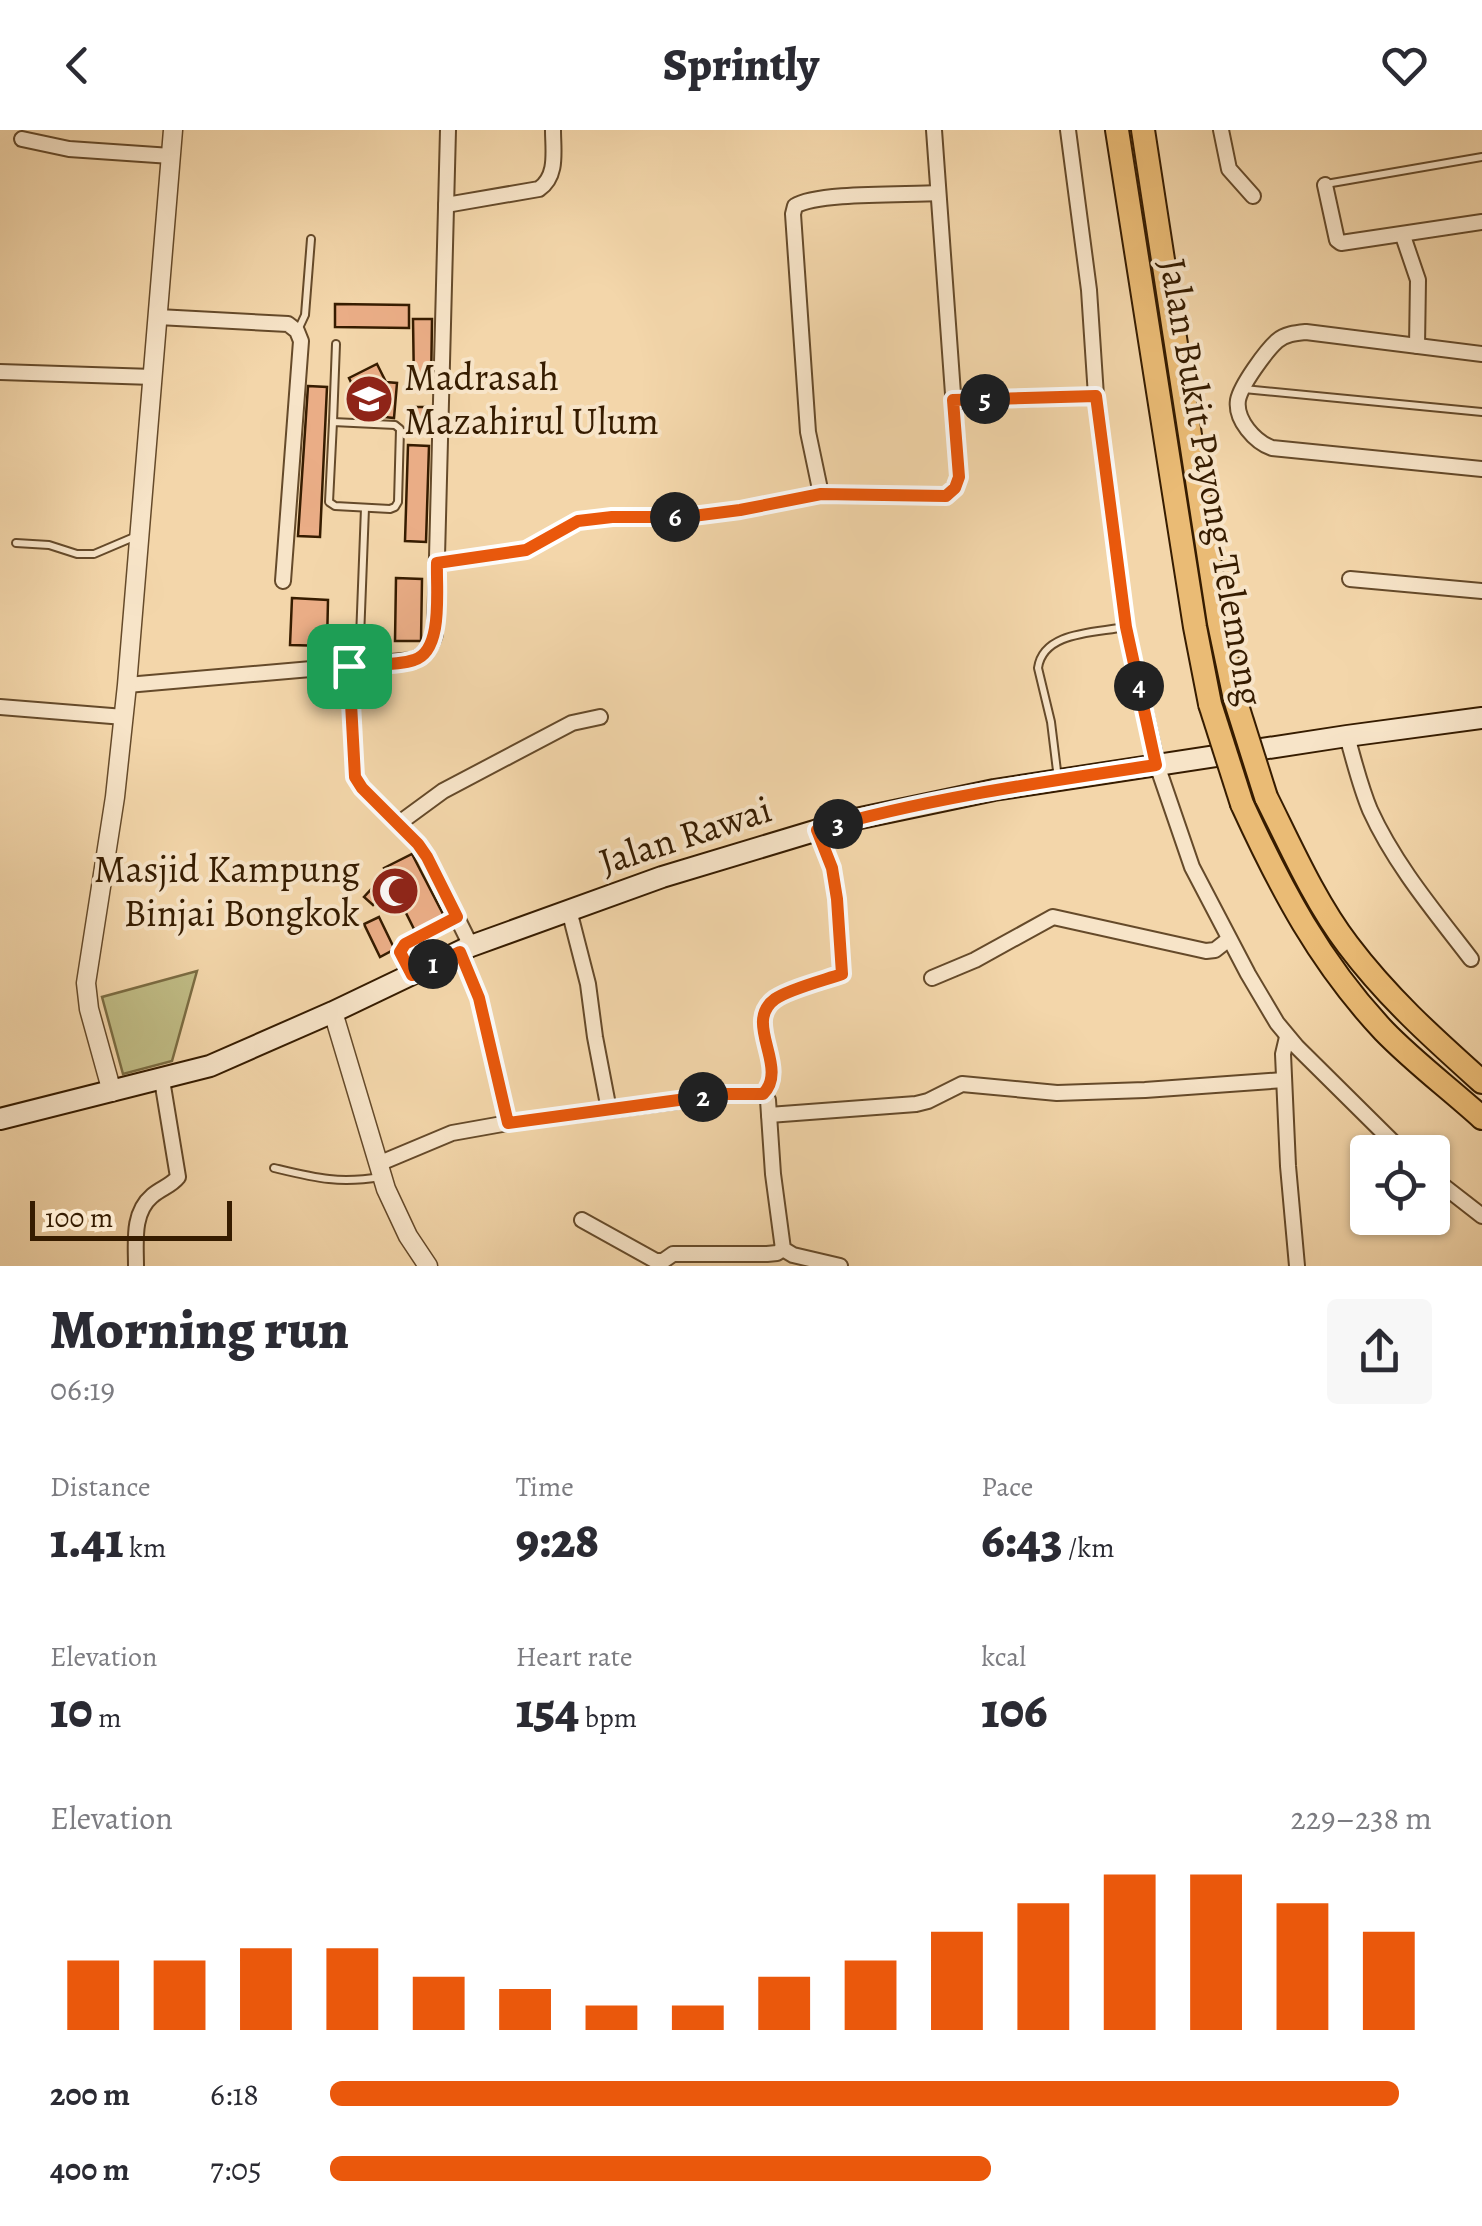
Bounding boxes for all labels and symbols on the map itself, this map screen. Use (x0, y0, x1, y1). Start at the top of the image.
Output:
street label: Jalan Bukit Payong-Telemong (1147, 254, 1277, 710)
place label: Madrasah Mazahirul Ulum (404, 351, 659, 447)
school or university icon: Madrasah Mazahirul Ulum (343, 373, 395, 425)
pin: 5 (960, 374, 1010, 424)
pin: 6 (650, 492, 700, 542)
pin (307, 624, 392, 709)
pin: 4 (1114, 661, 1164, 711)
street label: Jalan Rawai (592, 783, 778, 887)
pin: 3 (813, 799, 863, 849)
place label: Masjid Kampung Binjai Bongkok (94, 843, 360, 939)
mosque icon: Masjid Kampung Binjai Bongkok (369, 865, 421, 917)
pin: 1 (408, 939, 458, 989)
pin: 2 (678, 1072, 728, 1122)
scale bar (30, 1196, 232, 1240)

